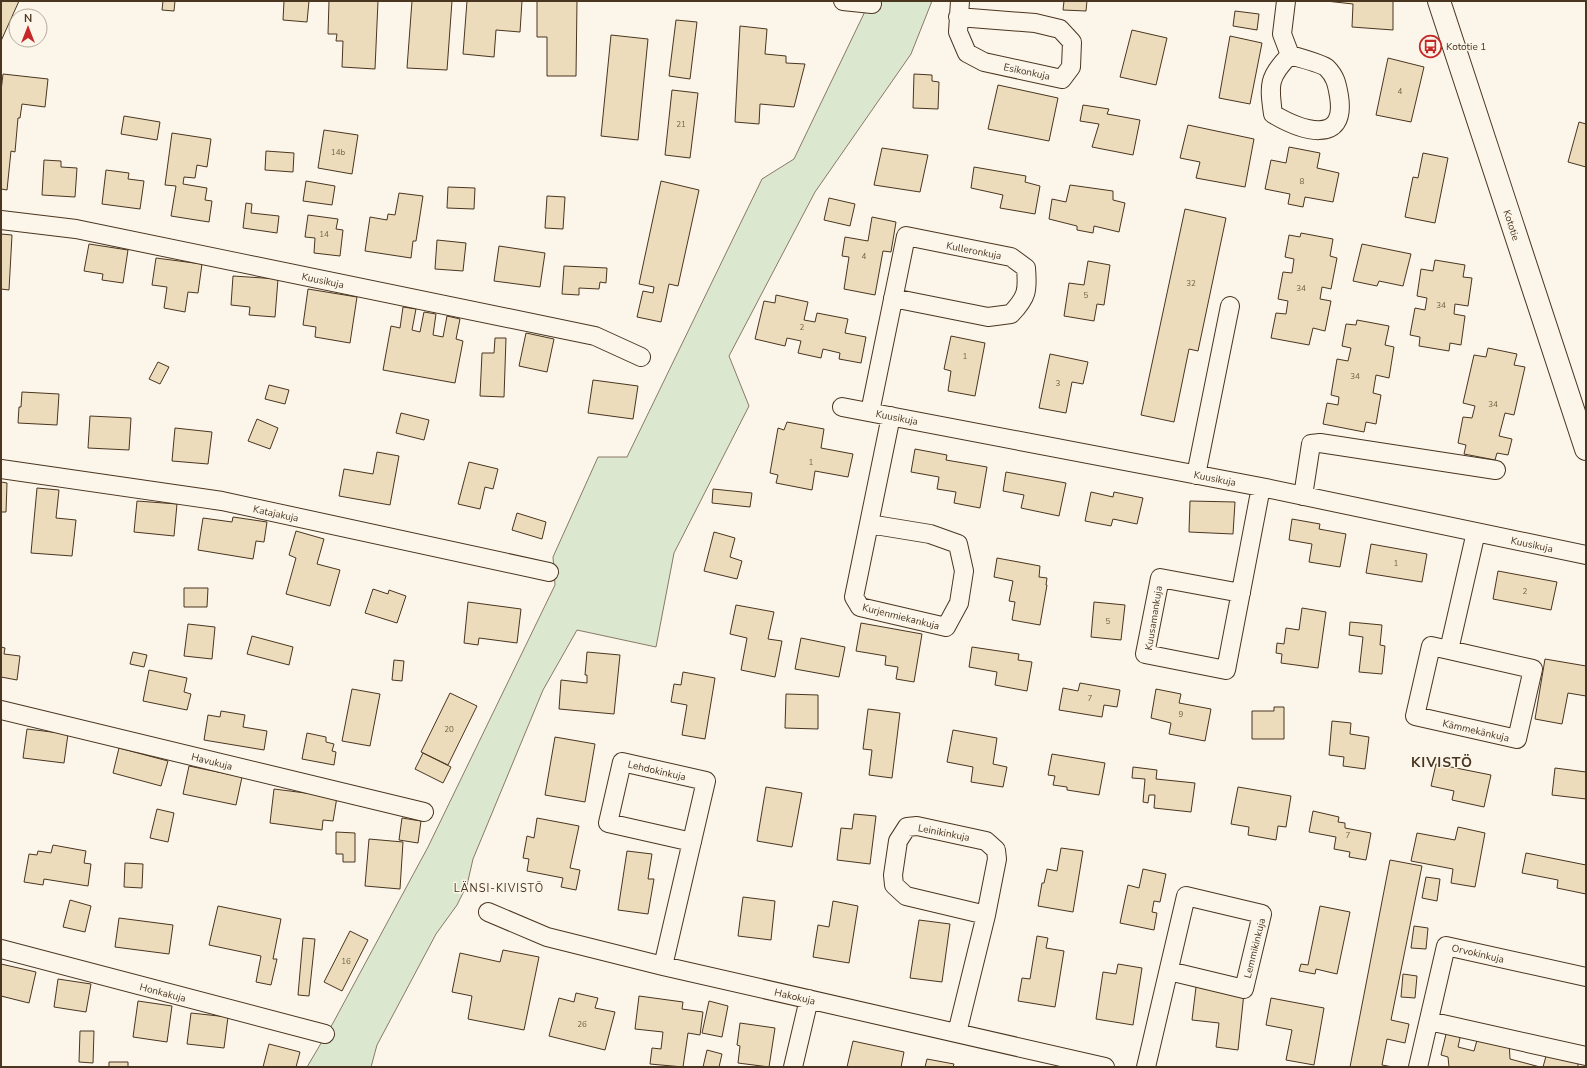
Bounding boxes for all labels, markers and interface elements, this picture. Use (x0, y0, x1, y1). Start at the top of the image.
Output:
north arrow (8, 8, 48, 48)
text: N (24, 11, 32, 26)
bus stop icon: Kototie 1 (1417, 33, 1443, 59)
place label: Kototie 1 (1446, 40, 1486, 54)
street label: Esikonkuja (1002, 60, 1051, 84)
house number: 4 (1398, 86, 1403, 97)
house number: 21 (676, 119, 686, 130)
house number: 14b (331, 147, 345, 158)
house number: 8 (1300, 176, 1305, 187)
street label: Kototie (1499, 208, 1523, 243)
house number: 14 (319, 229, 329, 240)
street label: Kulleronkuja (945, 239, 1003, 263)
house number: 4 (862, 251, 867, 262)
street label: Kuusikuja (300, 270, 345, 292)
house number: 32 (1186, 278, 1196, 289)
house number: 34 (1296, 283, 1306, 294)
house number: 5 (1084, 290, 1089, 301)
house number: 34 (1436, 300, 1446, 311)
house number: 2 (800, 322, 805, 333)
house number: 1 (963, 351, 968, 362)
house number: 34 (1350, 371, 1360, 382)
house number: 3 (1056, 378, 1061, 389)
house number: 34 (1488, 399, 1498, 410)
street label: Kuusikuja (874, 407, 919, 429)
house number: 1 (809, 457, 814, 468)
street label: Kuusikuja (1192, 468, 1237, 490)
street label: Katajakuja (252, 502, 300, 526)
street label: Kuusikuja (1509, 534, 1554, 556)
house number: 1 (1394, 558, 1399, 569)
street label: Kuusamankuja (1142, 585, 1166, 651)
house number: 2 (1523, 586, 1528, 597)
street label: Kurjenmiekankuja (861, 601, 941, 633)
house number: 5 (1106, 616, 1111, 627)
house number: 7 (1088, 693, 1093, 704)
house number: 9 (1179, 709, 1184, 720)
street label: Kämmekänkuja (1441, 716, 1511, 745)
house number: 20 (444, 724, 454, 735)
street label: Havukuja (190, 750, 234, 774)
district label: KIVISTÖ (1411, 753, 1473, 772)
street label: Lehdokinkuja (626, 758, 687, 784)
street label: Leinikinkuja (917, 821, 971, 845)
house number: 7 (1346, 830, 1351, 841)
district label: LÄNSI-KIVISTÖ (454, 881, 544, 896)
street label: Lemmikinkuja (1241, 917, 1269, 980)
street label: Orvokinkuja (1450, 941, 1505, 967)
house number: 16 (341, 956, 351, 967)
street label: Honkakuja (138, 980, 187, 1006)
street label: Hakokuja (773, 985, 817, 1008)
house number: 26 (577, 1019, 587, 1030)

